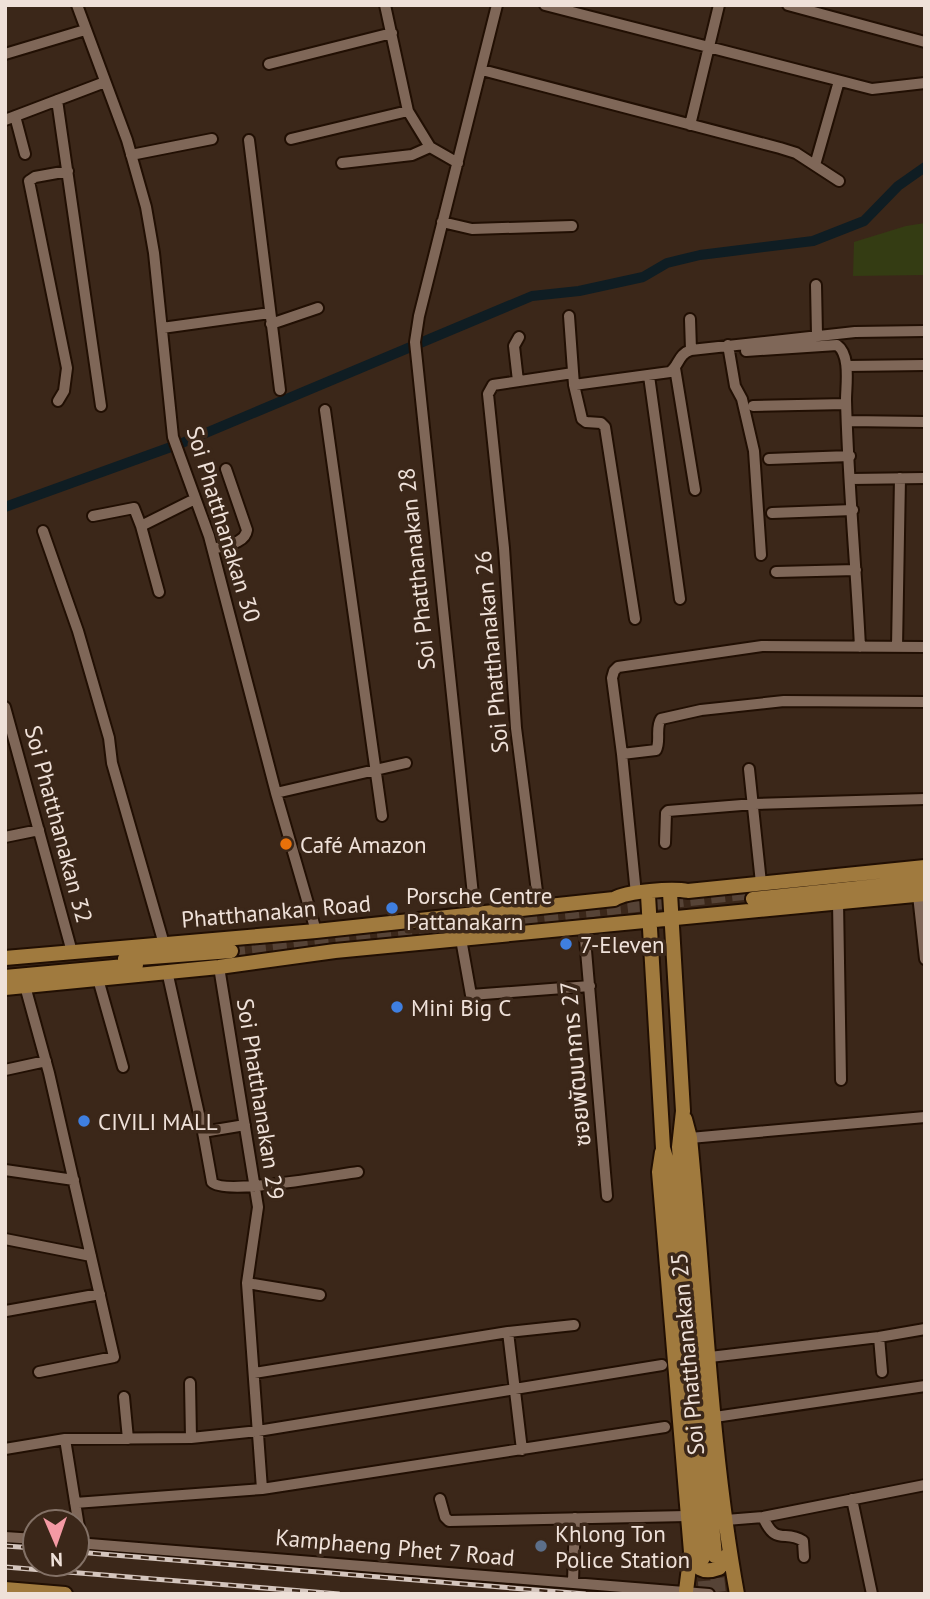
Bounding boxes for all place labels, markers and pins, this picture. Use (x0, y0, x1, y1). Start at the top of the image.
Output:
place label: Café Amazon (300, 830, 427, 859)
marker: Café Amazon (278, 836, 294, 852)
place label: Porsche Centre Pattanakarn (406, 881, 553, 936)
marker: Porsche Centre Pattanakarn (384, 900, 400, 916)
place label: 7-Eleven (580, 930, 665, 959)
marker: 7-Eleven (558, 936, 574, 952)
place label: Mini Big C (411, 993, 511, 1022)
marker: Mini Big C (389, 999, 405, 1015)
place label: CIVILI MALL (98, 1107, 218, 1136)
marker: CIVILI MALL (76, 1113, 92, 1129)
place label: Khlong Ton Police Station (555, 1519, 690, 1574)
marker: Khlong Ton Police Station (533, 1538, 549, 1554)

